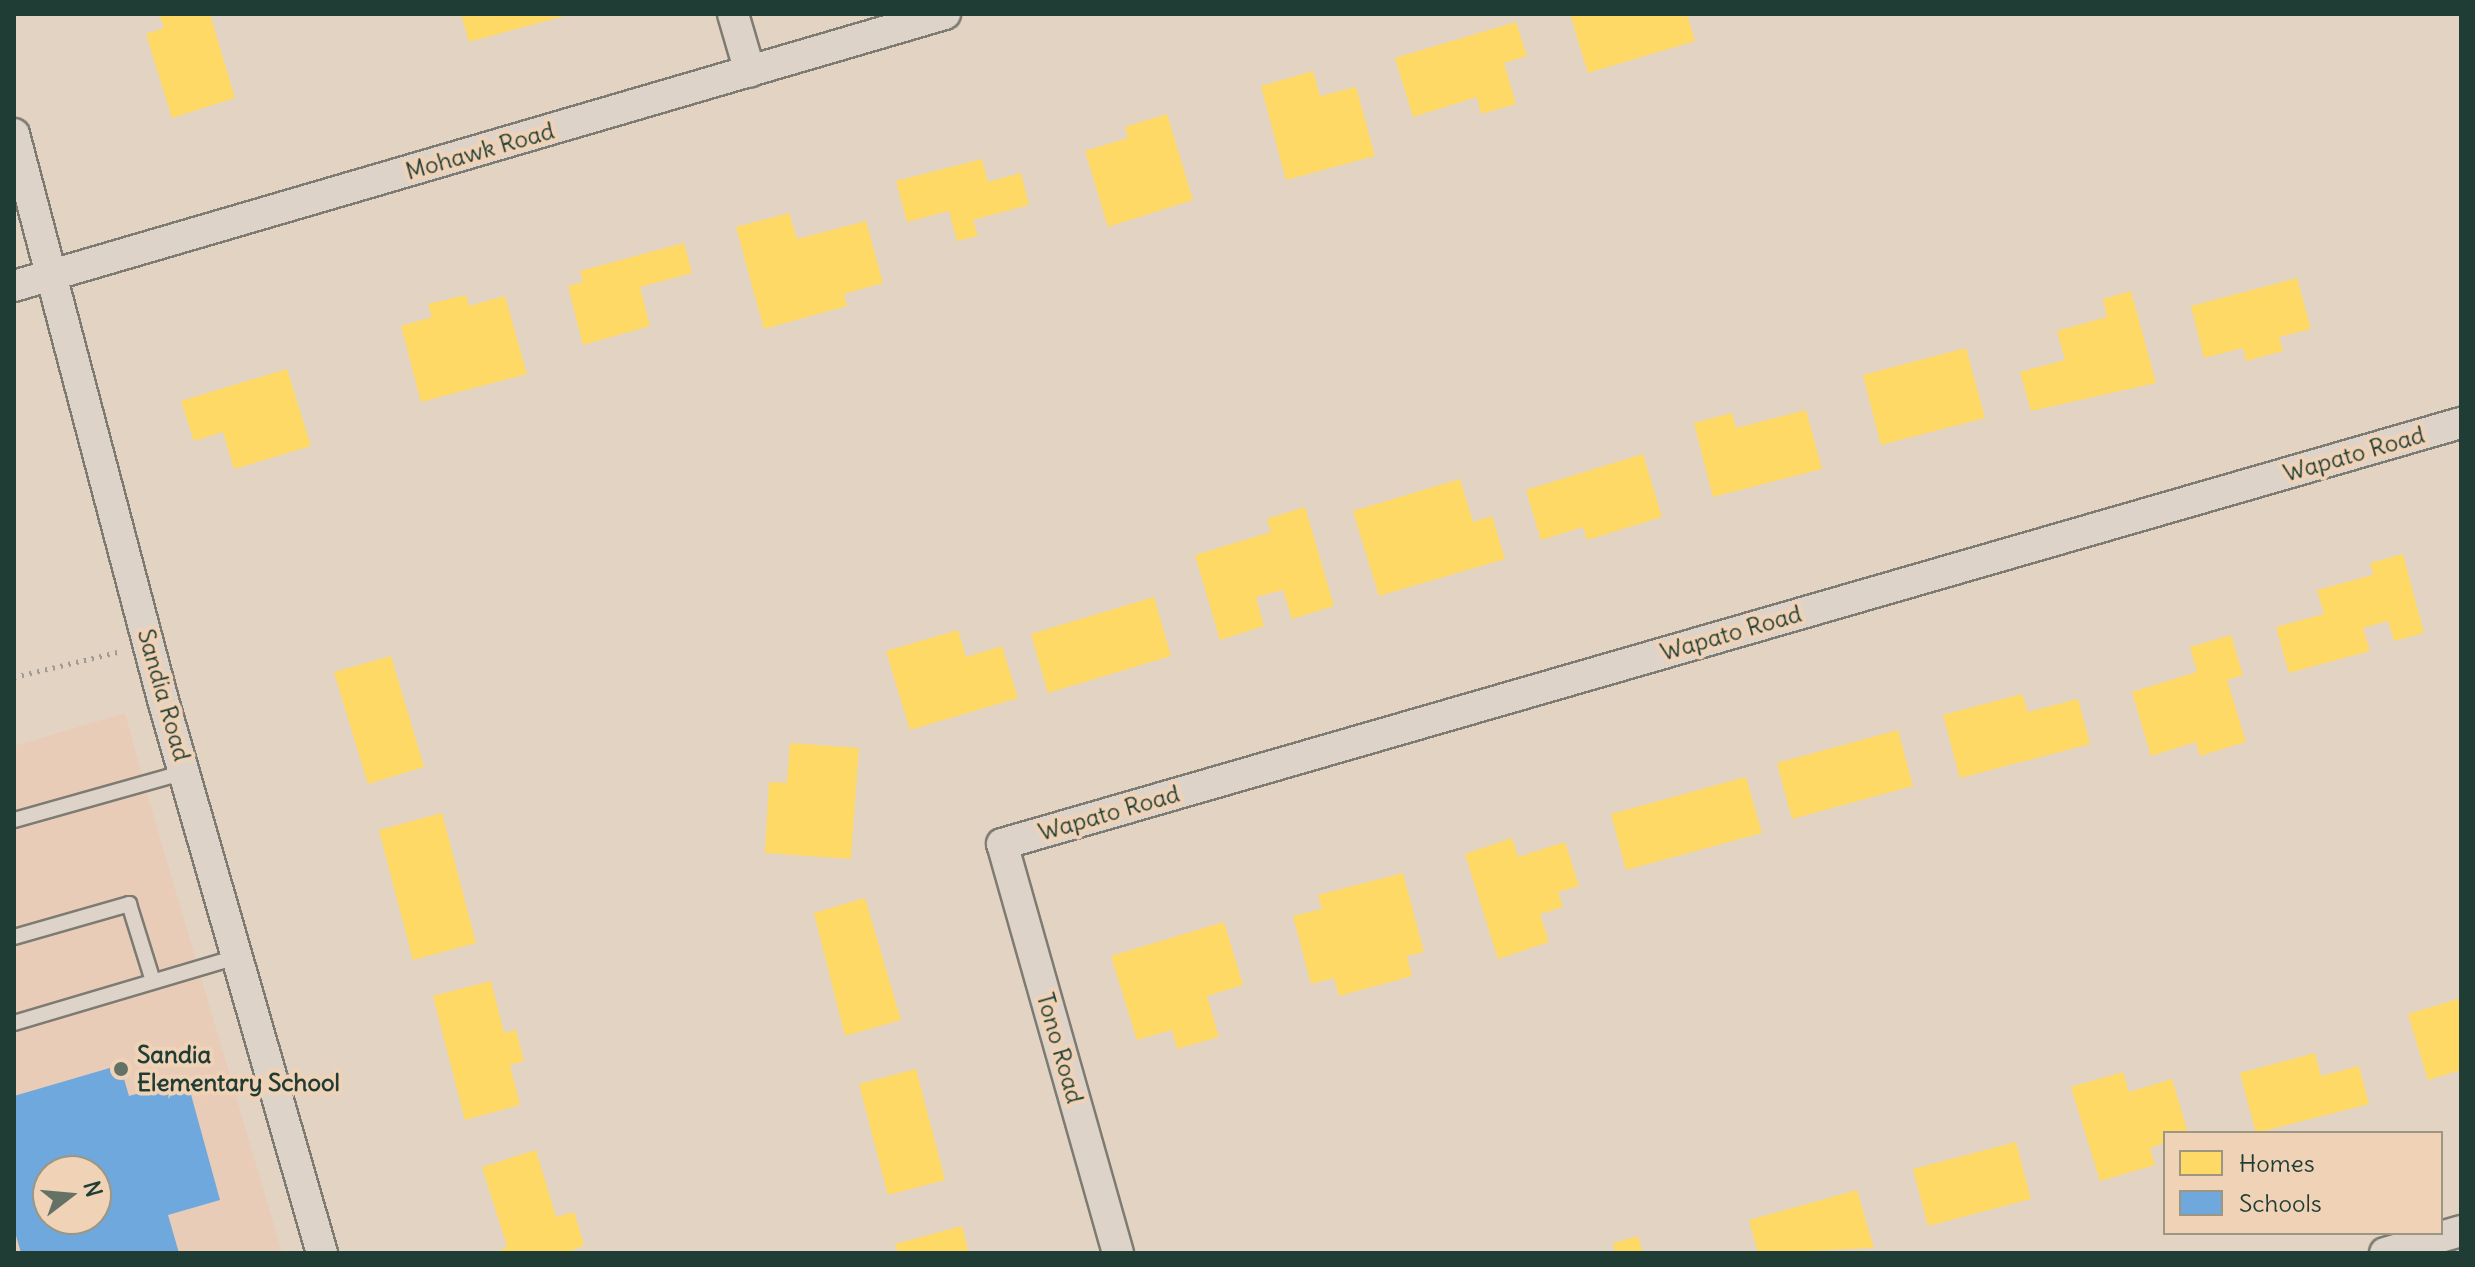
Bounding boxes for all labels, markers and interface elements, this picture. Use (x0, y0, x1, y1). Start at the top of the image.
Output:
street label: Mohawk Road (402, 116, 558, 186)
street label: Wapato Road (2280, 420, 2428, 488)
street label: Wapato Road (1657, 599, 1805, 667)
street label: Sandia Road (131, 626, 197, 764)
street label: Wapato Road (1035, 779, 1183, 847)
street label: Tono Road (1030, 989, 1090, 1107)
place label: Sandia Elementary School (137, 1041, 340, 1097)
marker: Sandia Elementary School (112, 1060, 130, 1078)
legend (2163, 1131, 2443, 1235)
text: Homes (2239, 1148, 2315, 1178)
north arrow (32, 1155, 112, 1235)
text: N (78, 1178, 109, 1200)
text: Schools (2239, 1188, 2322, 1218)

